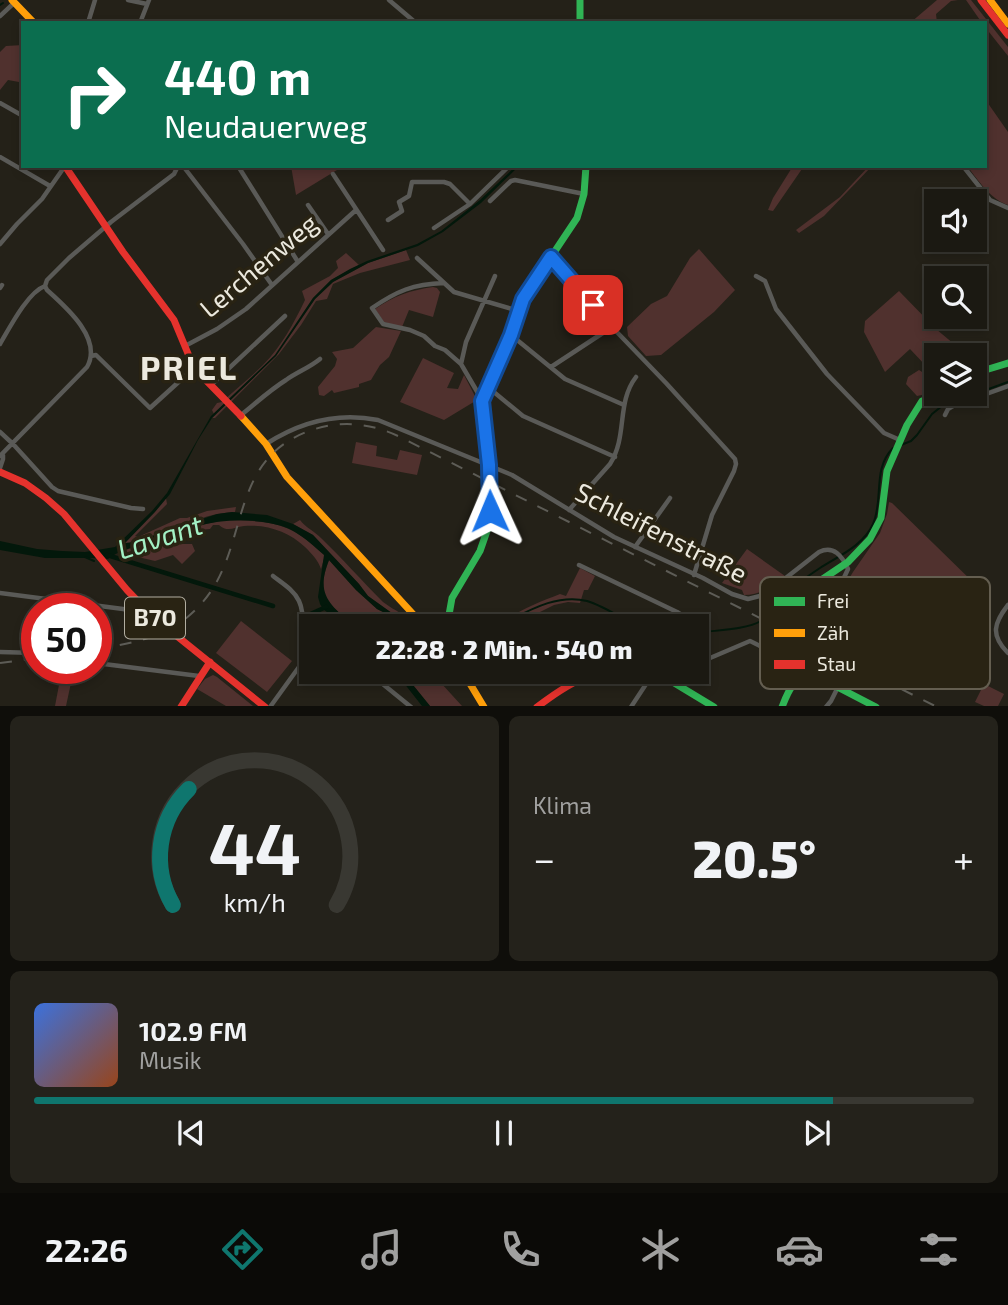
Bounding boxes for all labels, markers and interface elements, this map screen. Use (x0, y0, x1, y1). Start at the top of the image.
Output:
text: 440 m (164, 46, 311, 105)
icon: right (49, 49, 140, 140)
text: Neudauerweg (164, 106, 367, 144)
map controls (924, 189, 987, 406)
button: sound (924, 189, 987, 252)
street label: Lerchenweg (193, 207, 323, 323)
button: search (924, 266, 987, 329)
pin (563, 275, 623, 335)
icon: arrive (574, 286, 612, 324)
button: layers (924, 343, 987, 406)
district label: PRIEL (140, 347, 238, 387)
position arrow (453, 474, 527, 548)
street label: Schleifenstraße (571, 475, 753, 588)
water label: Lavant (113, 506, 207, 566)
legend (760, 577, 990, 689)
text: Frei (817, 589, 849, 612)
speed limit sign: 50 (21, 593, 112, 684)
road number: B70 (125, 598, 185, 638)
text: Zäh (817, 621, 849, 644)
text: 22:28 · 2 Min. · 540 m (375, 633, 633, 664)
text: Stau (817, 652, 856, 675)
text: Klima (533, 791, 592, 819)
text: 44 (208, 802, 301, 890)
text: 20.5° (692, 826, 816, 888)
text: − (533, 835, 555, 881)
text: + (953, 835, 974, 881)
text: km/h (223, 886, 286, 916)
text: 102.9 FM (139, 1015, 247, 1046)
text: Musik (139, 1046, 201, 1074)
icon: previous (172, 1114, 210, 1152)
icon: pause (485, 1114, 523, 1152)
icon: next (798, 1114, 836, 1152)
icon: directions (218, 1225, 267, 1274)
icon: music (357, 1225, 406, 1274)
icon: phone (496, 1225, 545, 1274)
icon: climate (636, 1225, 685, 1274)
icon: car (775, 1225, 824, 1274)
icon: filters (914, 1225, 963, 1274)
text: 22:26 (45, 1230, 128, 1268)

